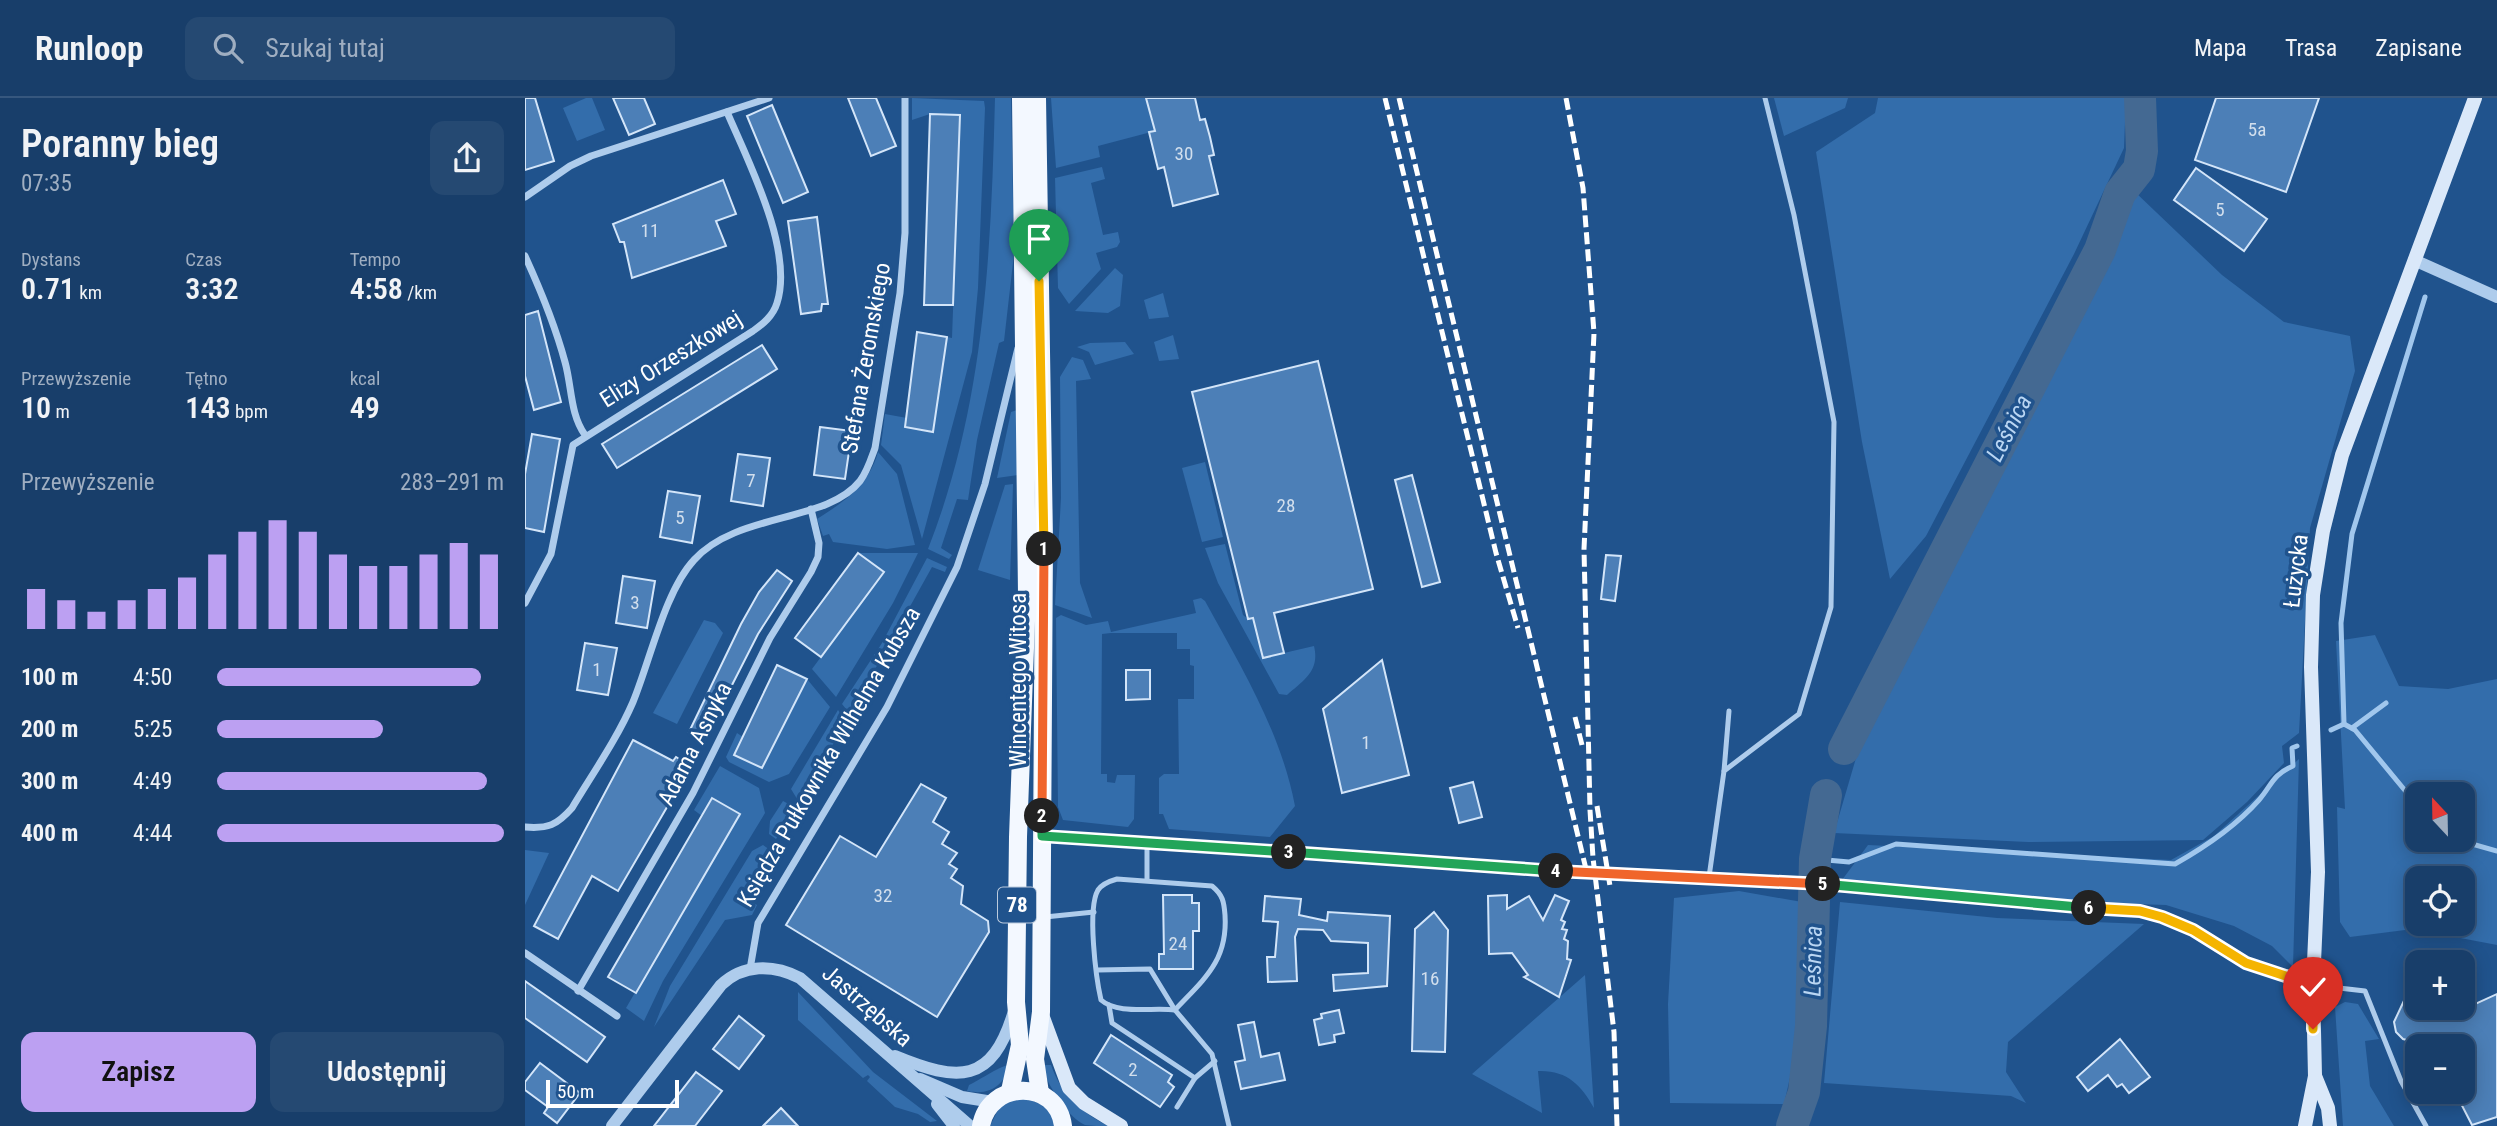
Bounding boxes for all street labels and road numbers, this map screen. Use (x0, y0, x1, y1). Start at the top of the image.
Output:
street label: Stefana Żeromskiego (836, 260, 896, 456)
street label: Elizy Orzeszkowej (595, 305, 747, 413)
street label: Łużycka (2278, 533, 2314, 609)
street label: Wincentego Witosa (1005, 593, 1032, 767)
street label: Księdza Pułkownika Wilhelma Kubsza (732, 602, 926, 912)
street label: Adama Asnyka (652, 678, 738, 810)
road number: 78 (998, 888, 1036, 922)
street label: Jastrzębska (816, 960, 918, 1052)

